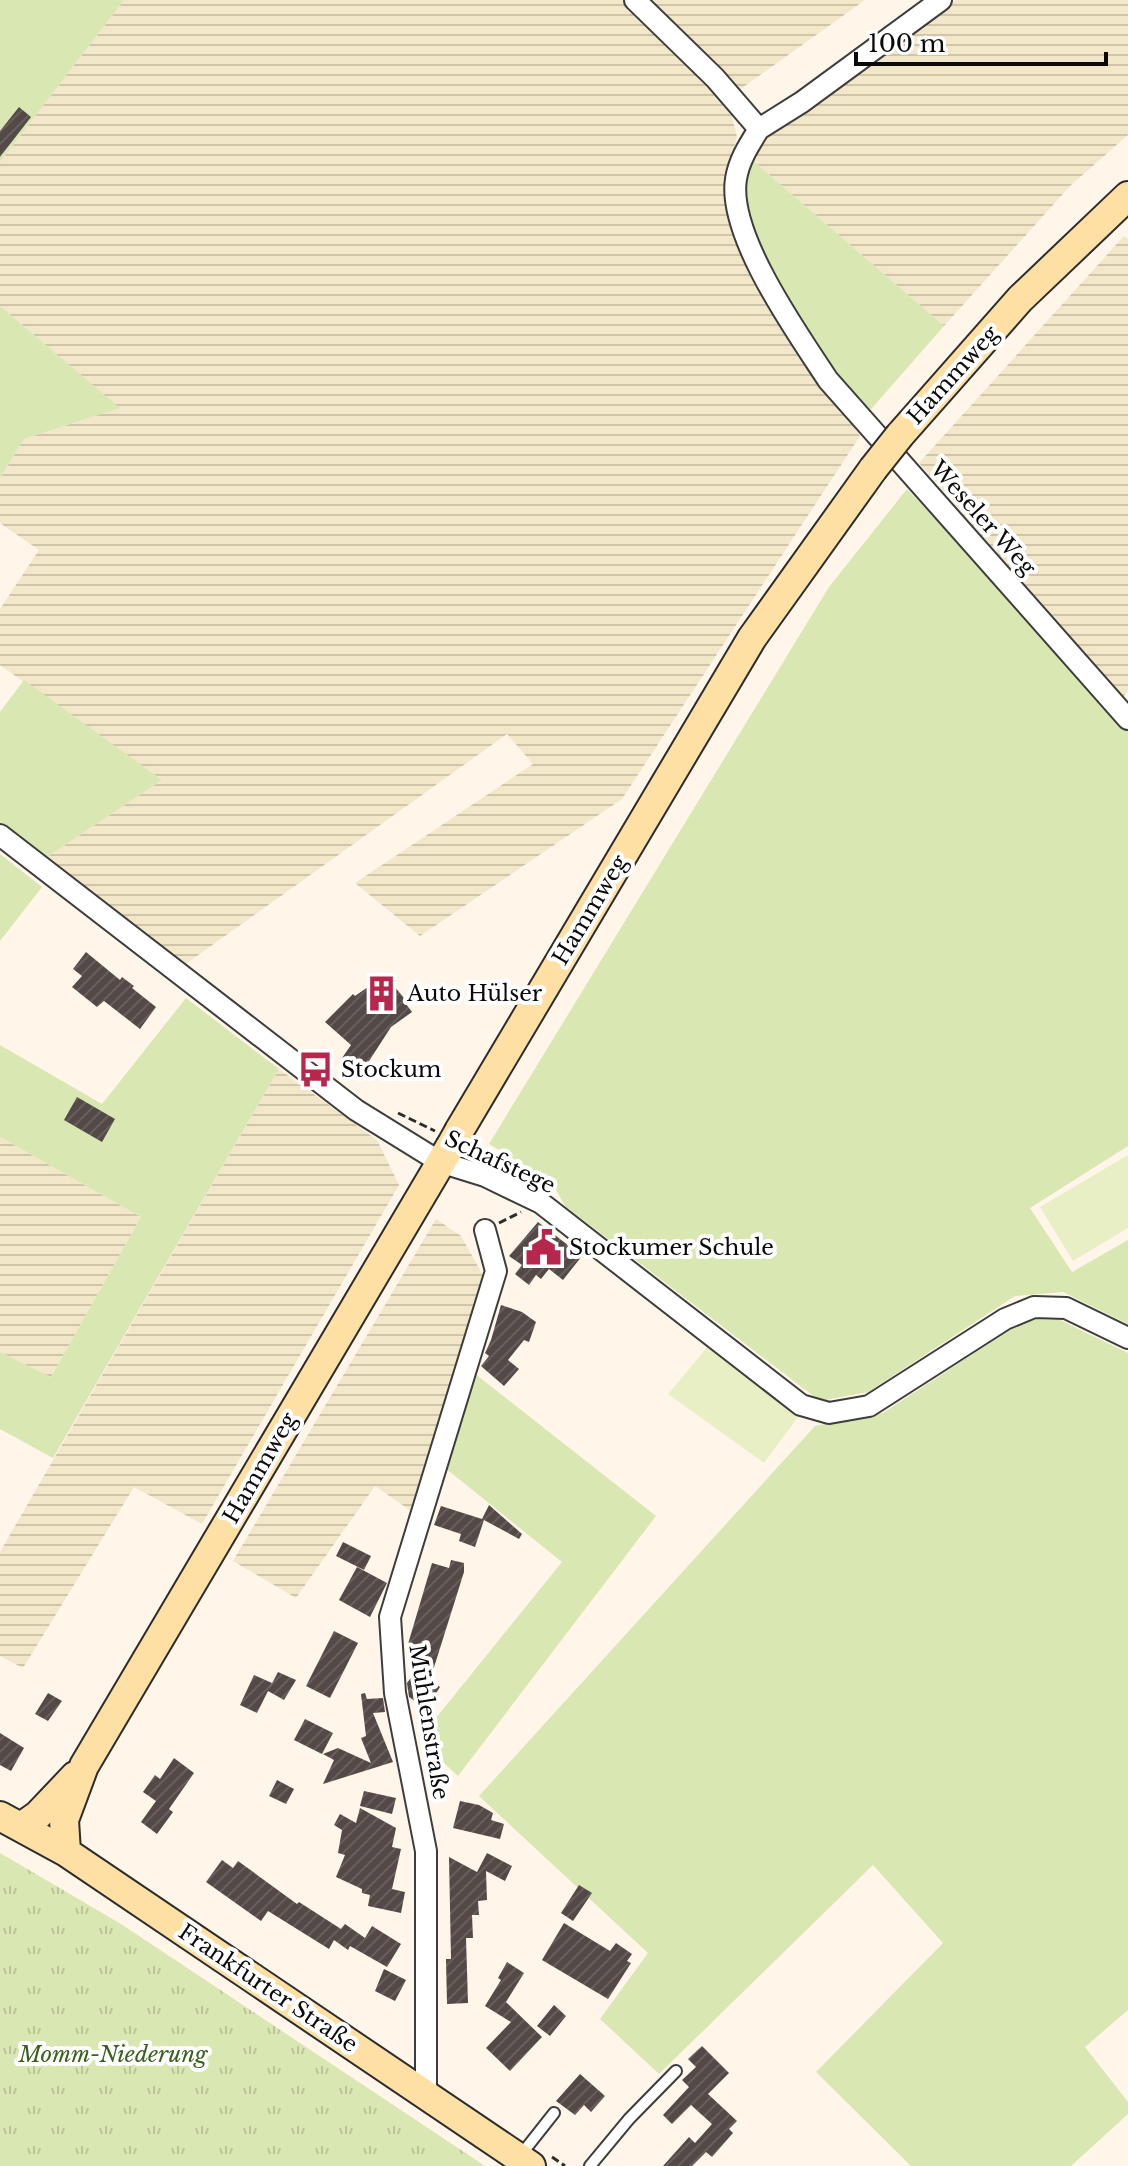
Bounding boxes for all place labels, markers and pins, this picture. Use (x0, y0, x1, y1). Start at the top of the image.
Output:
building icon: Auto Hülser (362, 974, 400, 1012)
place label: Auto Hülser (406, 980, 543, 1007)
bus stop icon: Stockum (296, 1050, 334, 1088)
place label: Stockum (341, 1056, 442, 1083)
public building icon: Stockumer Schule (524, 1228, 562, 1266)
place label: Stockumer Schule (569, 1234, 774, 1261)

